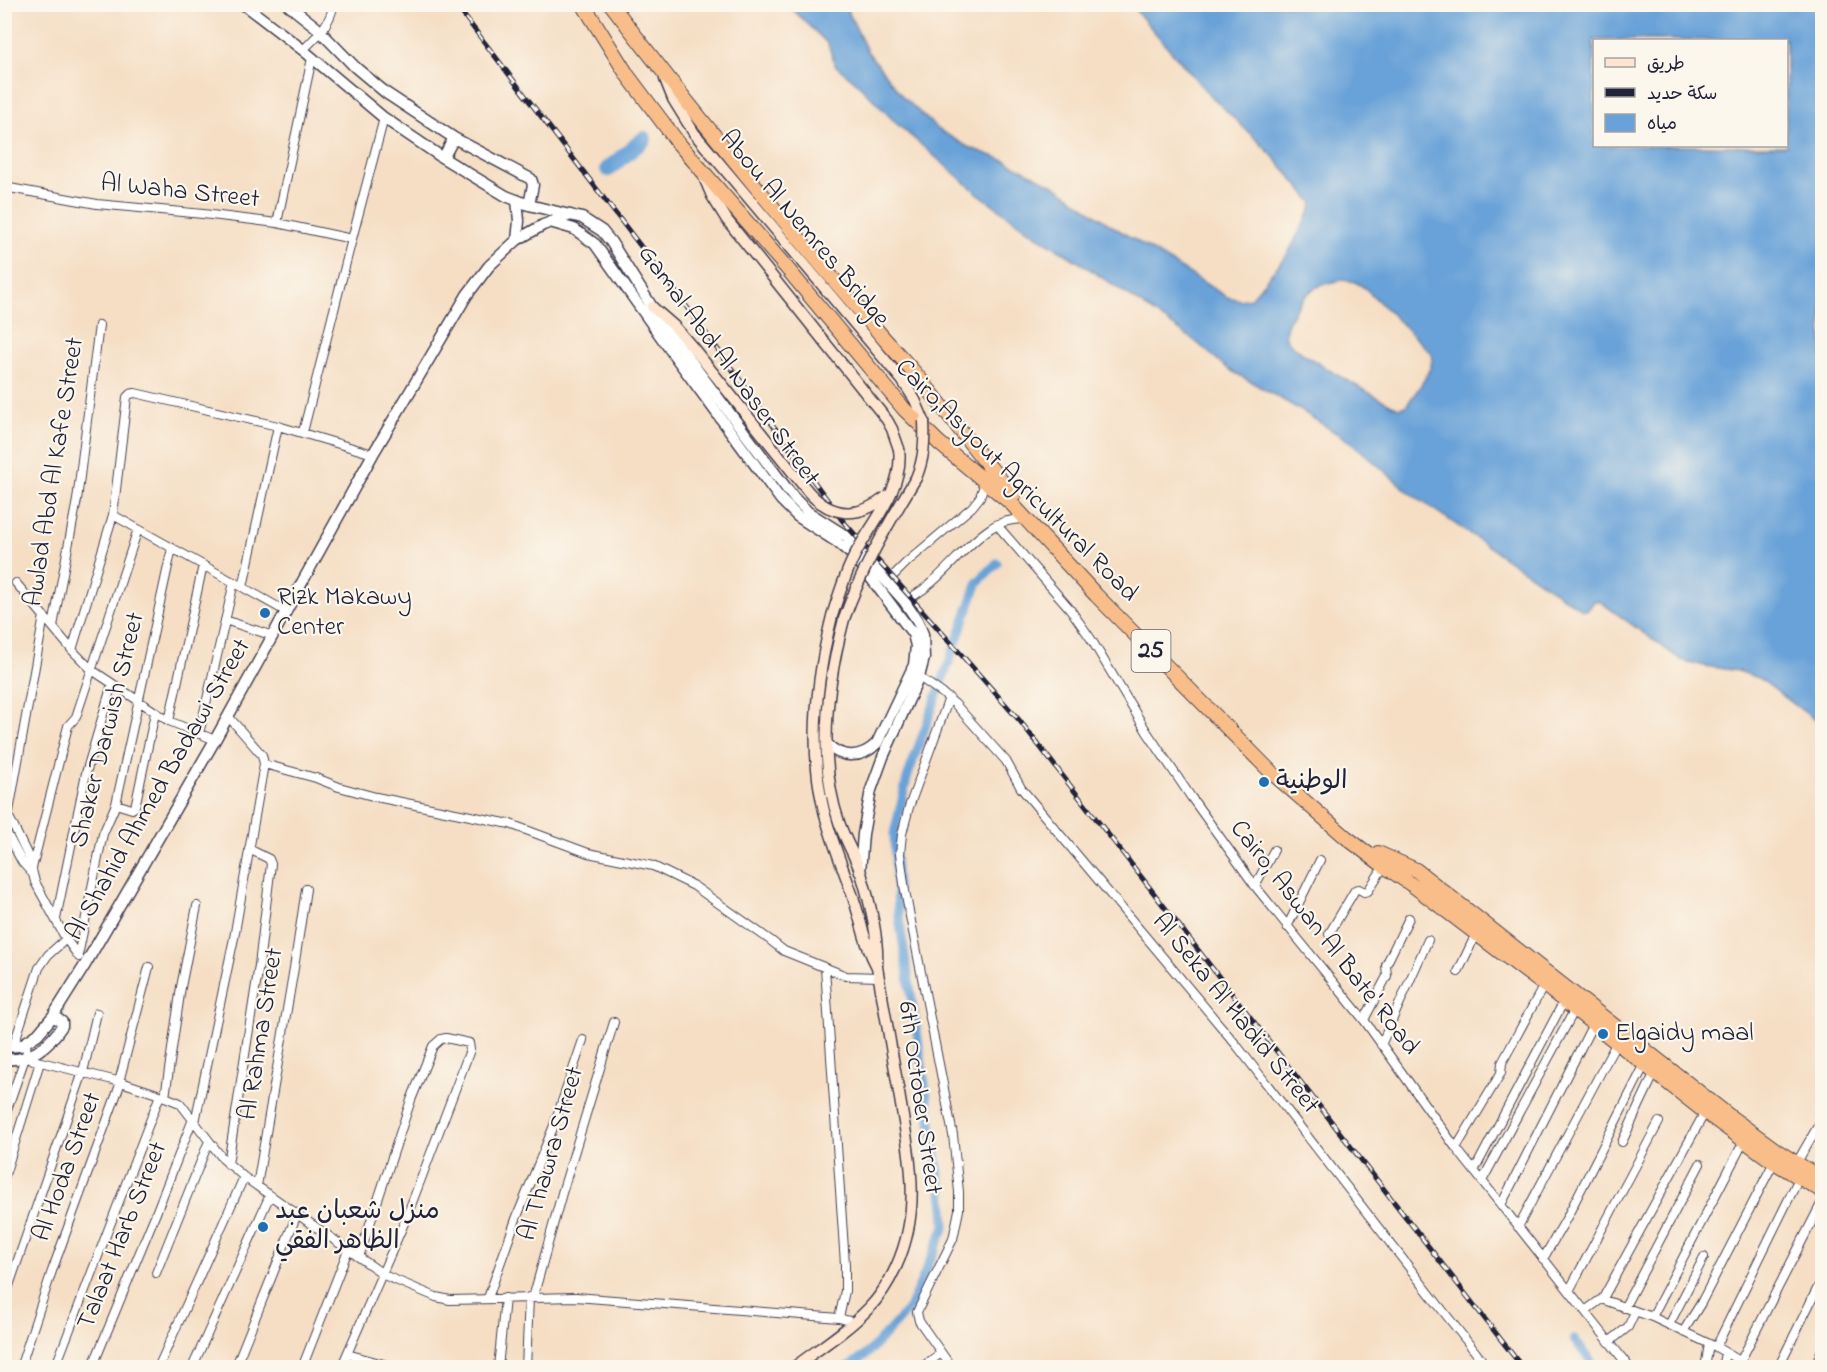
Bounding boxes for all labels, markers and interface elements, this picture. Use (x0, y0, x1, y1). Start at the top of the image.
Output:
legend (1593, 39, 1788, 147)
text: طريق (1647, 52, 1685, 78)
text: سكة حديد (1647, 82, 1717, 108)
text: مياه (1647, 112, 1677, 138)
street label: Abou Al Nemres Bridge (710, 122, 899, 337)
street label: Al Waha Street (99, 165, 262, 219)
street label: Gamal Abd Al Naser Street (627, 238, 829, 495)
street label: Awlad Abd Al Kafe Street (15, 334, 95, 609)
street label: Cairo,Asyout Agricultural Road (885, 350, 1147, 612)
place label: Rizk Makawy Center (277, 579, 412, 647)
marker: Rizk Makawy Center (258, 606, 272, 620)
street label: Shaker Darwish Street (60, 608, 156, 852)
road number: 25 (1132, 630, 1170, 672)
street label: Al Shahid Ahmed Badawi Street (57, 632, 261, 948)
place label: الوطنية (1276, 763, 1347, 801)
marker: الوطنية (1257, 775, 1271, 789)
street label: Cairo, Aswan Al Bate' Road (1220, 812, 1428, 1064)
street label: Al Seka Al Hadid Street (1142, 905, 1328, 1123)
street label: Al Rahma Street (230, 945, 294, 1123)
street label: 6th October Street (887, 999, 951, 1197)
place label: Elgaidy maal (1615, 1015, 1754, 1053)
marker: Elgaidy maal (1596, 1027, 1610, 1041)
street label: Al Thawra Street (509, 1062, 595, 1245)
street label: Al Hoda Street (23, 1087, 113, 1247)
street label: Talaat Harb Street (68, 1136, 178, 1336)
place label: منزل شعبان عبد الظاهر الفقي (275, 1193, 440, 1262)
marker: منزل شعبان عبد الظاهر الفقي (256, 1220, 270, 1234)

